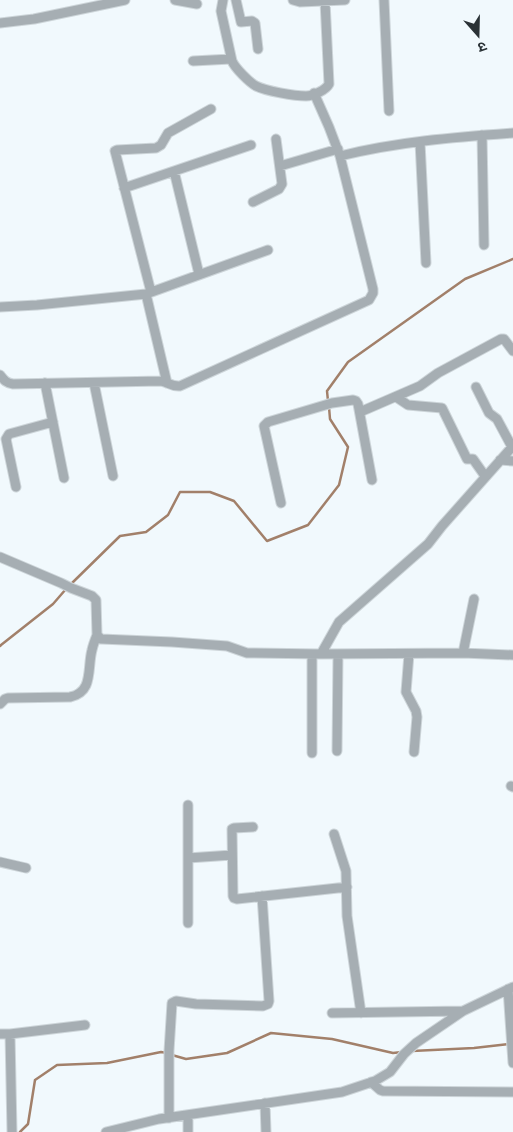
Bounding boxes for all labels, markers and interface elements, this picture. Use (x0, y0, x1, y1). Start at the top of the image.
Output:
north arrow (453, 10, 503, 60)
text: उ (475, 37, 489, 56)

